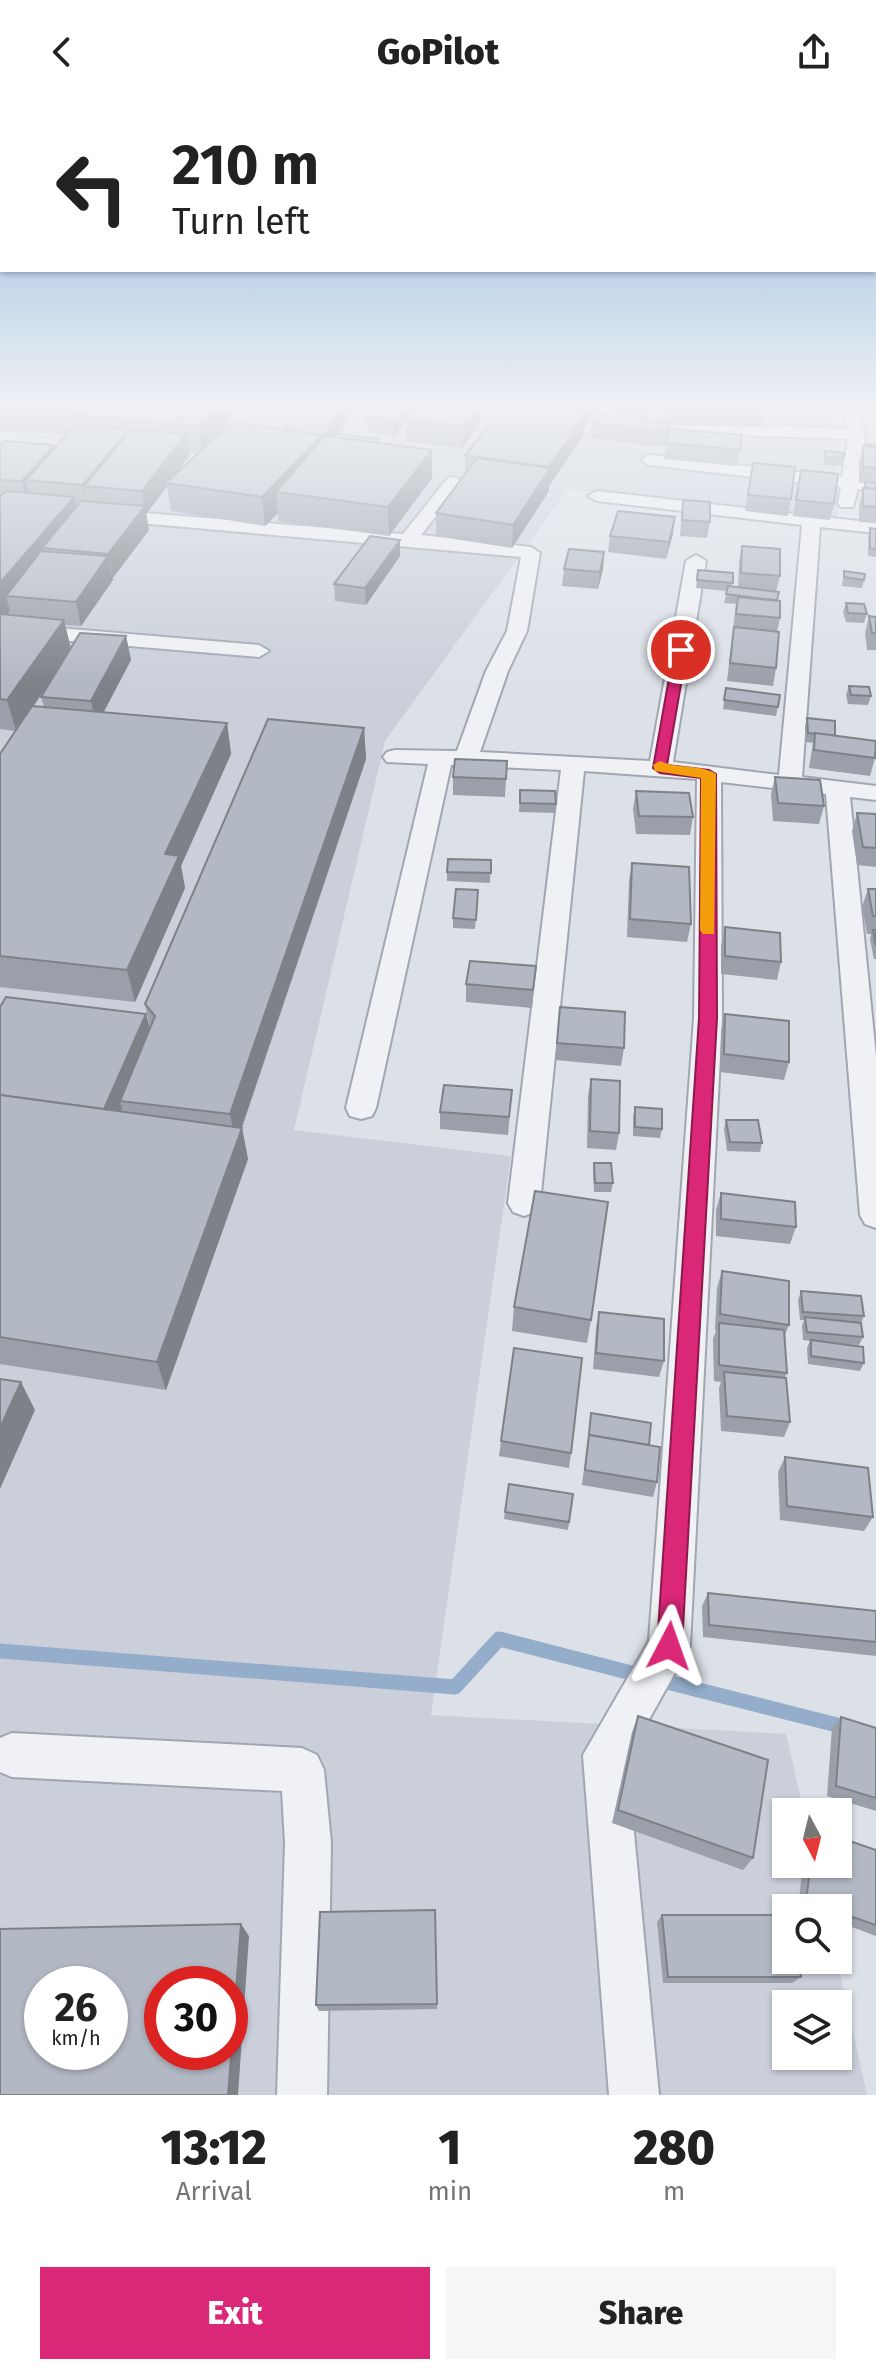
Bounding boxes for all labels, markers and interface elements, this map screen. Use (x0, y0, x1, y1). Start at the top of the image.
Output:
icon: back (40, 30, 84, 74)
text: GoPilot (377, 30, 499, 74)
icon: share (792, 30, 836, 74)
text: 210 m (172, 132, 319, 199)
icon: left (40, 136, 144, 240)
text: Turn left (172, 200, 310, 244)
pin (647, 616, 715, 684)
icon: arrive (659, 628, 703, 672)
position arrow (627, 1604, 711, 1688)
north arrow (772, 1798, 852, 1878)
map controls (772, 1798, 852, 2070)
button: search (772, 1894, 852, 1974)
speed limit sign: 30 (144, 1966, 248, 2070)
text: 26 (54, 1984, 98, 2032)
button: layers (772, 1990, 852, 2070)
text: km/h (51, 2026, 101, 2050)
text: 13:12 (161, 2119, 267, 2177)
text: 1 (439, 2119, 461, 2177)
text: 280 (633, 2119, 715, 2177)
text: Arrival (176, 2176, 252, 2207)
text: min (427, 2176, 472, 2207)
text: m (663, 2176, 685, 2207)
button: Exit (40, 2267, 430, 2359)
button: Share (446, 2267, 836, 2359)

